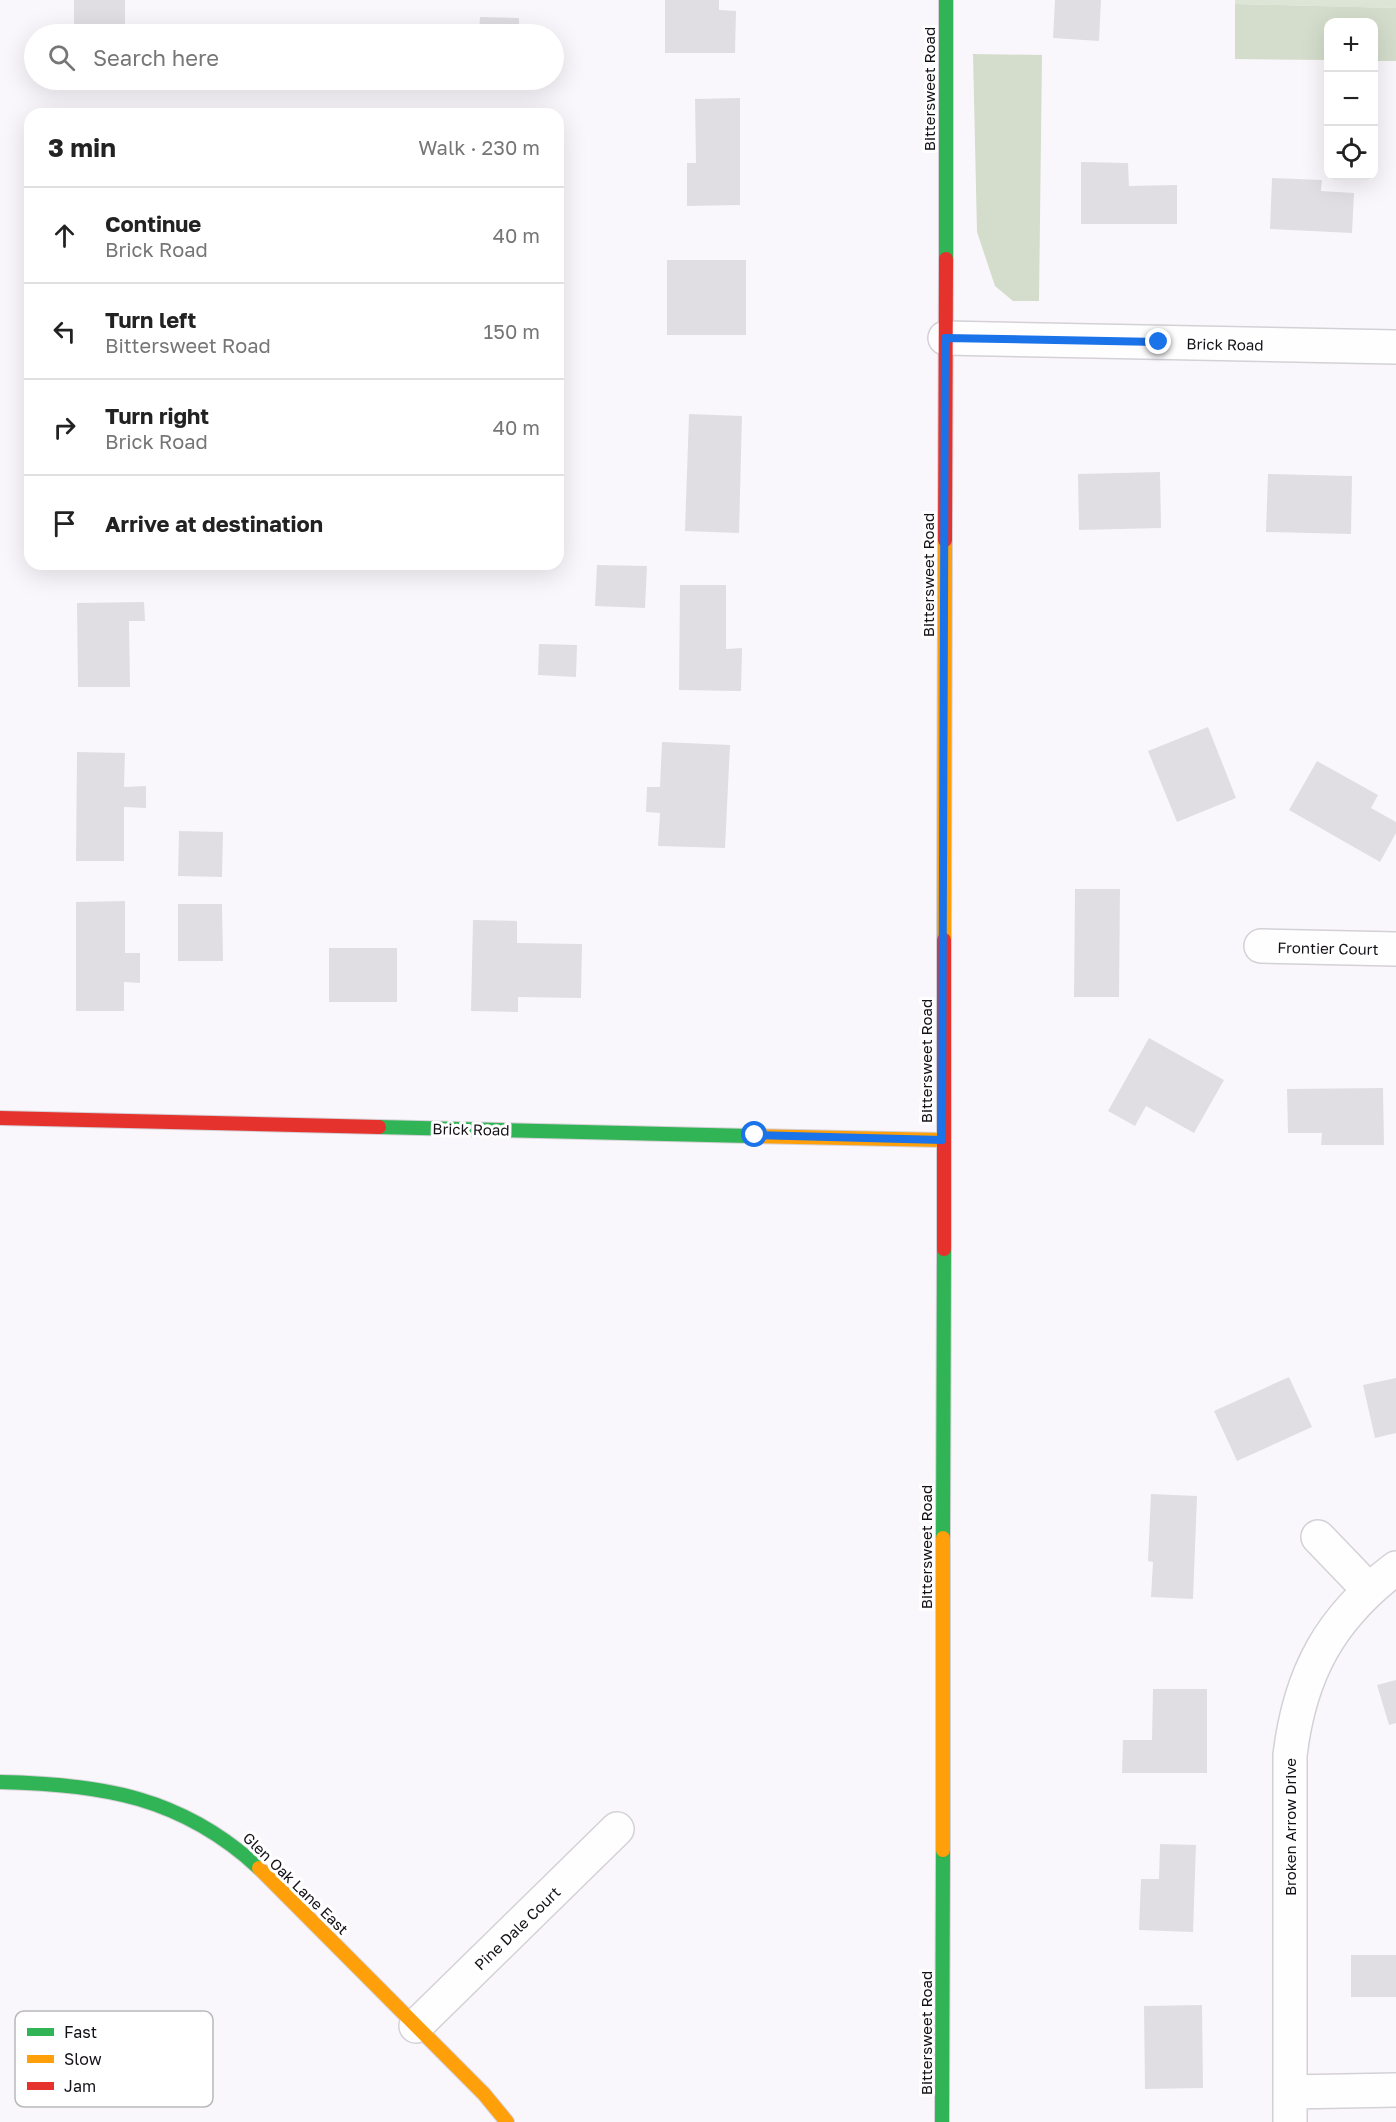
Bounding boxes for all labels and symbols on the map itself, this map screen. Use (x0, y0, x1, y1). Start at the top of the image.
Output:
street label: Bittersweet Road (920, 27, 938, 151)
route end (1145, 328, 1171, 354)
street label: Brick Road (1186, 334, 1264, 354)
street label: Bittersweet Road (919, 513, 937, 637)
street label: Frontier Court (1277, 938, 1379, 958)
street label: Bittersweet Road (917, 999, 935, 1123)
street label: Brick Road (432, 1119, 510, 1139)
route start (741, 1121, 767, 1147)
street label: Bittersweet Road (917, 1485, 935, 1609)
street label: Broken Arrow Drive (1281, 1758, 1299, 1896)
street label: Glen Oak Lane East (240, 1828, 352, 1938)
street label: Pine Dale Court (470, 1883, 564, 1973)
street label: Bittersweet Road (917, 1971, 935, 2095)
legend (15, 2011, 213, 2107)
text: Fast (64, 2022, 97, 2042)
text: Slow (64, 2049, 102, 2069)
text: Jam (64, 2076, 96, 2096)

